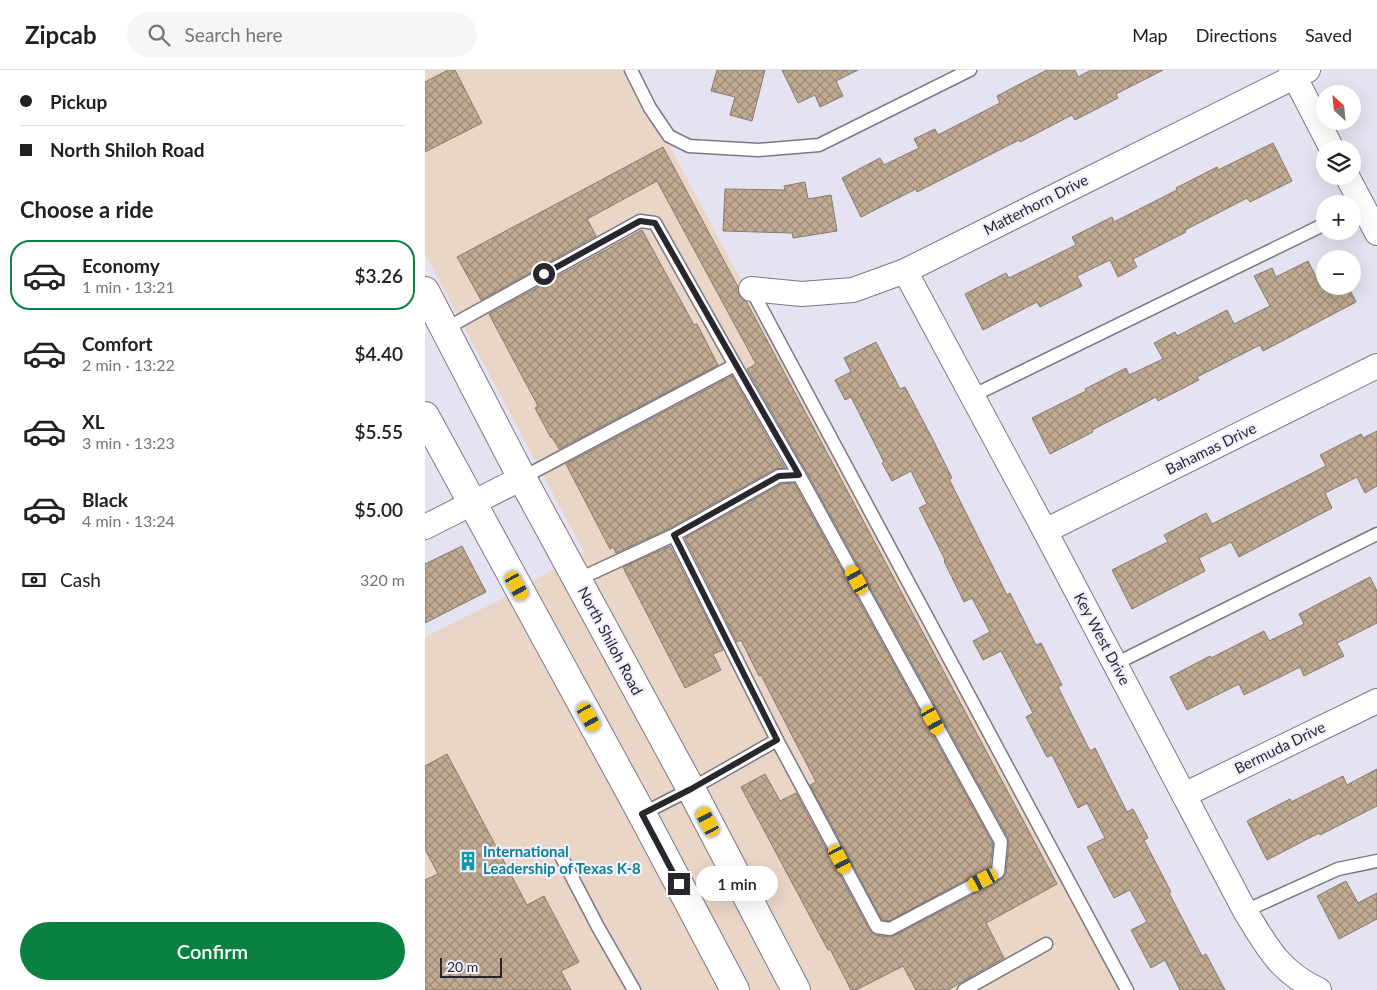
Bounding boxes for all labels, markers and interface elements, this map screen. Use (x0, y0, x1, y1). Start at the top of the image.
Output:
search box (127, 12, 477, 57)
text: Zipcab (25, 20, 97, 49)
icon: search (145, 21, 173, 49)
text: Search here (185, 23, 283, 46)
text: Map (1132, 24, 1168, 46)
text: Directions (1196, 24, 1277, 46)
text: Saved (1305, 24, 1352, 46)
north arrow (1316, 85, 1361, 130)
map controls (1316, 85, 1361, 295)
text: Pickup (50, 90, 107, 113)
text: North Shiloh Road (50, 138, 204, 161)
button: layers (1316, 140, 1361, 185)
street label: Matterhorn Drive (980, 170, 1091, 238)
button: + (1316, 195, 1361, 240)
text: Choose a ride (20, 196, 154, 223)
button: − (1316, 250, 1361, 295)
icon: car (22, 253, 67, 298)
text: Economy (82, 254, 160, 277)
route start (533, 263, 555, 285)
text: $3.26 (354, 264, 403, 287)
text: 1 min · 13:21 (82, 277, 175, 296)
icon: car (22, 331, 67, 376)
text: Comfort (82, 332, 153, 355)
text: $4.40 (354, 342, 403, 365)
text: 2 min · 13:22 (82, 355, 175, 374)
icon: car (22, 409, 67, 454)
text: XL (82, 410, 105, 433)
street label: Bahamas Drive (1162, 418, 1259, 478)
text: $5.55 (354, 420, 403, 443)
text: 3 min · 13:23 (82, 433, 175, 452)
icon: car (22, 487, 67, 532)
text: Black (82, 488, 128, 511)
text: $5.00 (354, 498, 403, 521)
text: 4 min · 13:24 (82, 511, 175, 530)
car (843, 563, 870, 597)
icon: cash (20, 566, 48, 594)
text: Cash (60, 568, 101, 591)
car (503, 569, 530, 603)
text: 320 m (360, 570, 405, 589)
street label: North Shiloh Road (575, 583, 647, 698)
street label: Key West Drive (1071, 589, 1135, 688)
car (575, 700, 602, 734)
car (919, 703, 946, 737)
street label: Bermuda Drive (1231, 717, 1328, 777)
car (694, 805, 721, 839)
place label: International Leadership of Texas K-8 (483, 842, 641, 877)
car (826, 842, 853, 876)
building icon: International Leadership of Texas K-8 (457, 850, 479, 872)
callout: 1 min (697, 866, 779, 902)
car (966, 867, 999, 893)
route end (668, 873, 690, 895)
text: 1 min (717, 874, 757, 893)
button: Confirm (20, 922, 405, 980)
scale bar (440, 955, 503, 978)
text: 20 m (447, 958, 478, 975)

